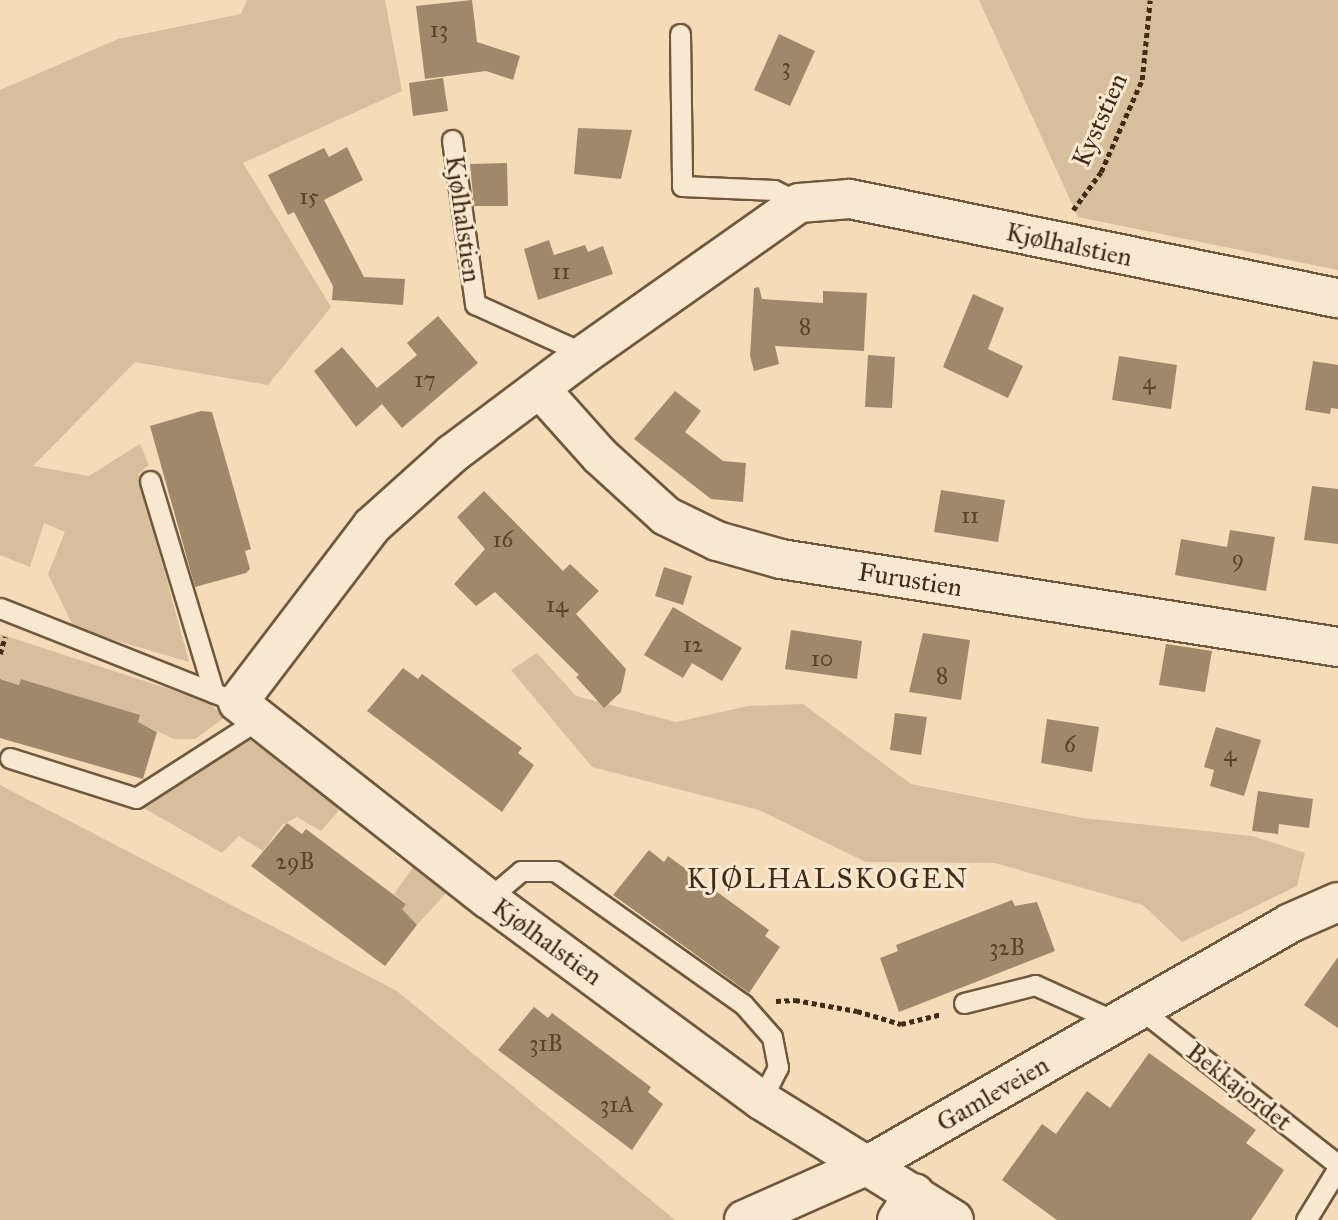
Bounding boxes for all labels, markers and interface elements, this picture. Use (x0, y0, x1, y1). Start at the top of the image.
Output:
house number: 13 (430, 15, 448, 43)
house number: 3 (781, 52, 791, 80)
street label: Kyststien (1066, 68, 1134, 172)
street label: Kjølhalstien (439, 153, 487, 285)
house number: 15 (299, 182, 319, 210)
street label: Kjølhalstien (1003, 216, 1135, 274)
house number: 11 (552, 257, 570, 285)
house number: 8 (799, 312, 811, 340)
house number: 17 (414, 365, 436, 393)
house number: 4 (1143, 367, 1155, 395)
house number: 11 (961, 501, 979, 529)
house number: 16 (493, 525, 513, 553)
house number: 9 (1232, 544, 1244, 572)
street label: Furustien (856, 556, 964, 604)
house number: 14 (546, 590, 568, 618)
house number: 12 (683, 630, 703, 658)
house number: 10 (811, 644, 833, 672)
house number: 8 (936, 661, 948, 689)
house number: 6 (1064, 730, 1076, 758)
house number: 4 (1224, 739, 1236, 767)
house number: 29B (276, 847, 314, 875)
district label: KJØLHALSKOGEN (688, 862, 968, 896)
street label: Kjølhalstien (486, 892, 608, 992)
house number: 32B (989, 933, 1025, 961)
house number: 31B (529, 1029, 563, 1057)
street label: Bekkajordet (1180, 1036, 1298, 1138)
street label: Gamleveien (931, 1049, 1055, 1139)
house number: 31A (600, 1090, 634, 1118)

